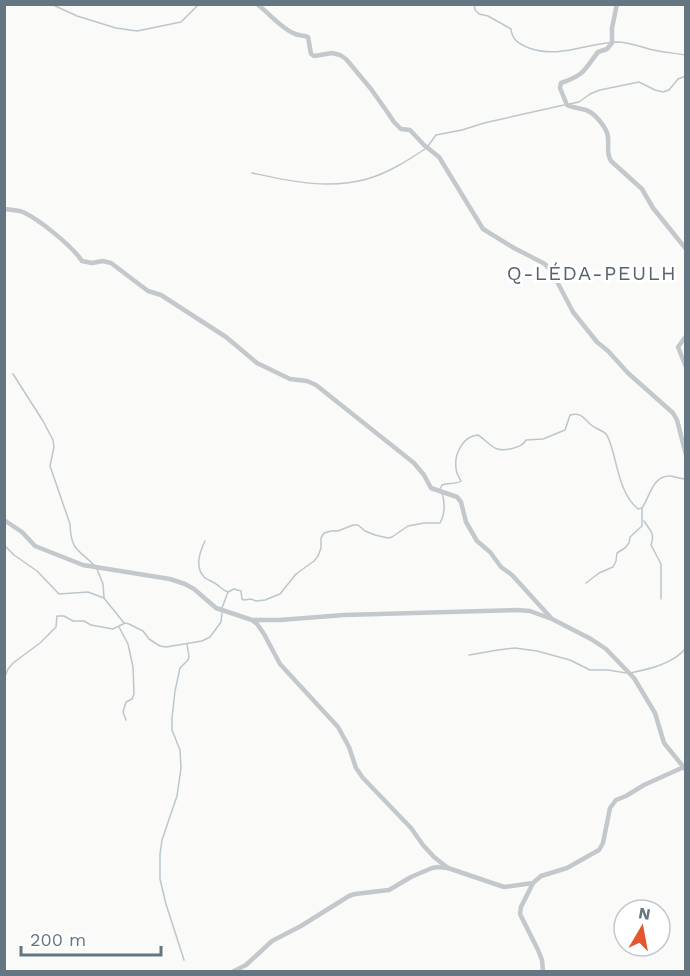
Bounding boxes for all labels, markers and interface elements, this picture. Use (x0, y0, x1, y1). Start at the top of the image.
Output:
district label: Q-LÉDA-PEULH (507, 261, 677, 285)
north arrow (612, 898, 672, 958)
text: N (637, 903, 652, 924)
scale bar (21, 919, 160, 957)
text: 200 m (30, 929, 86, 950)

